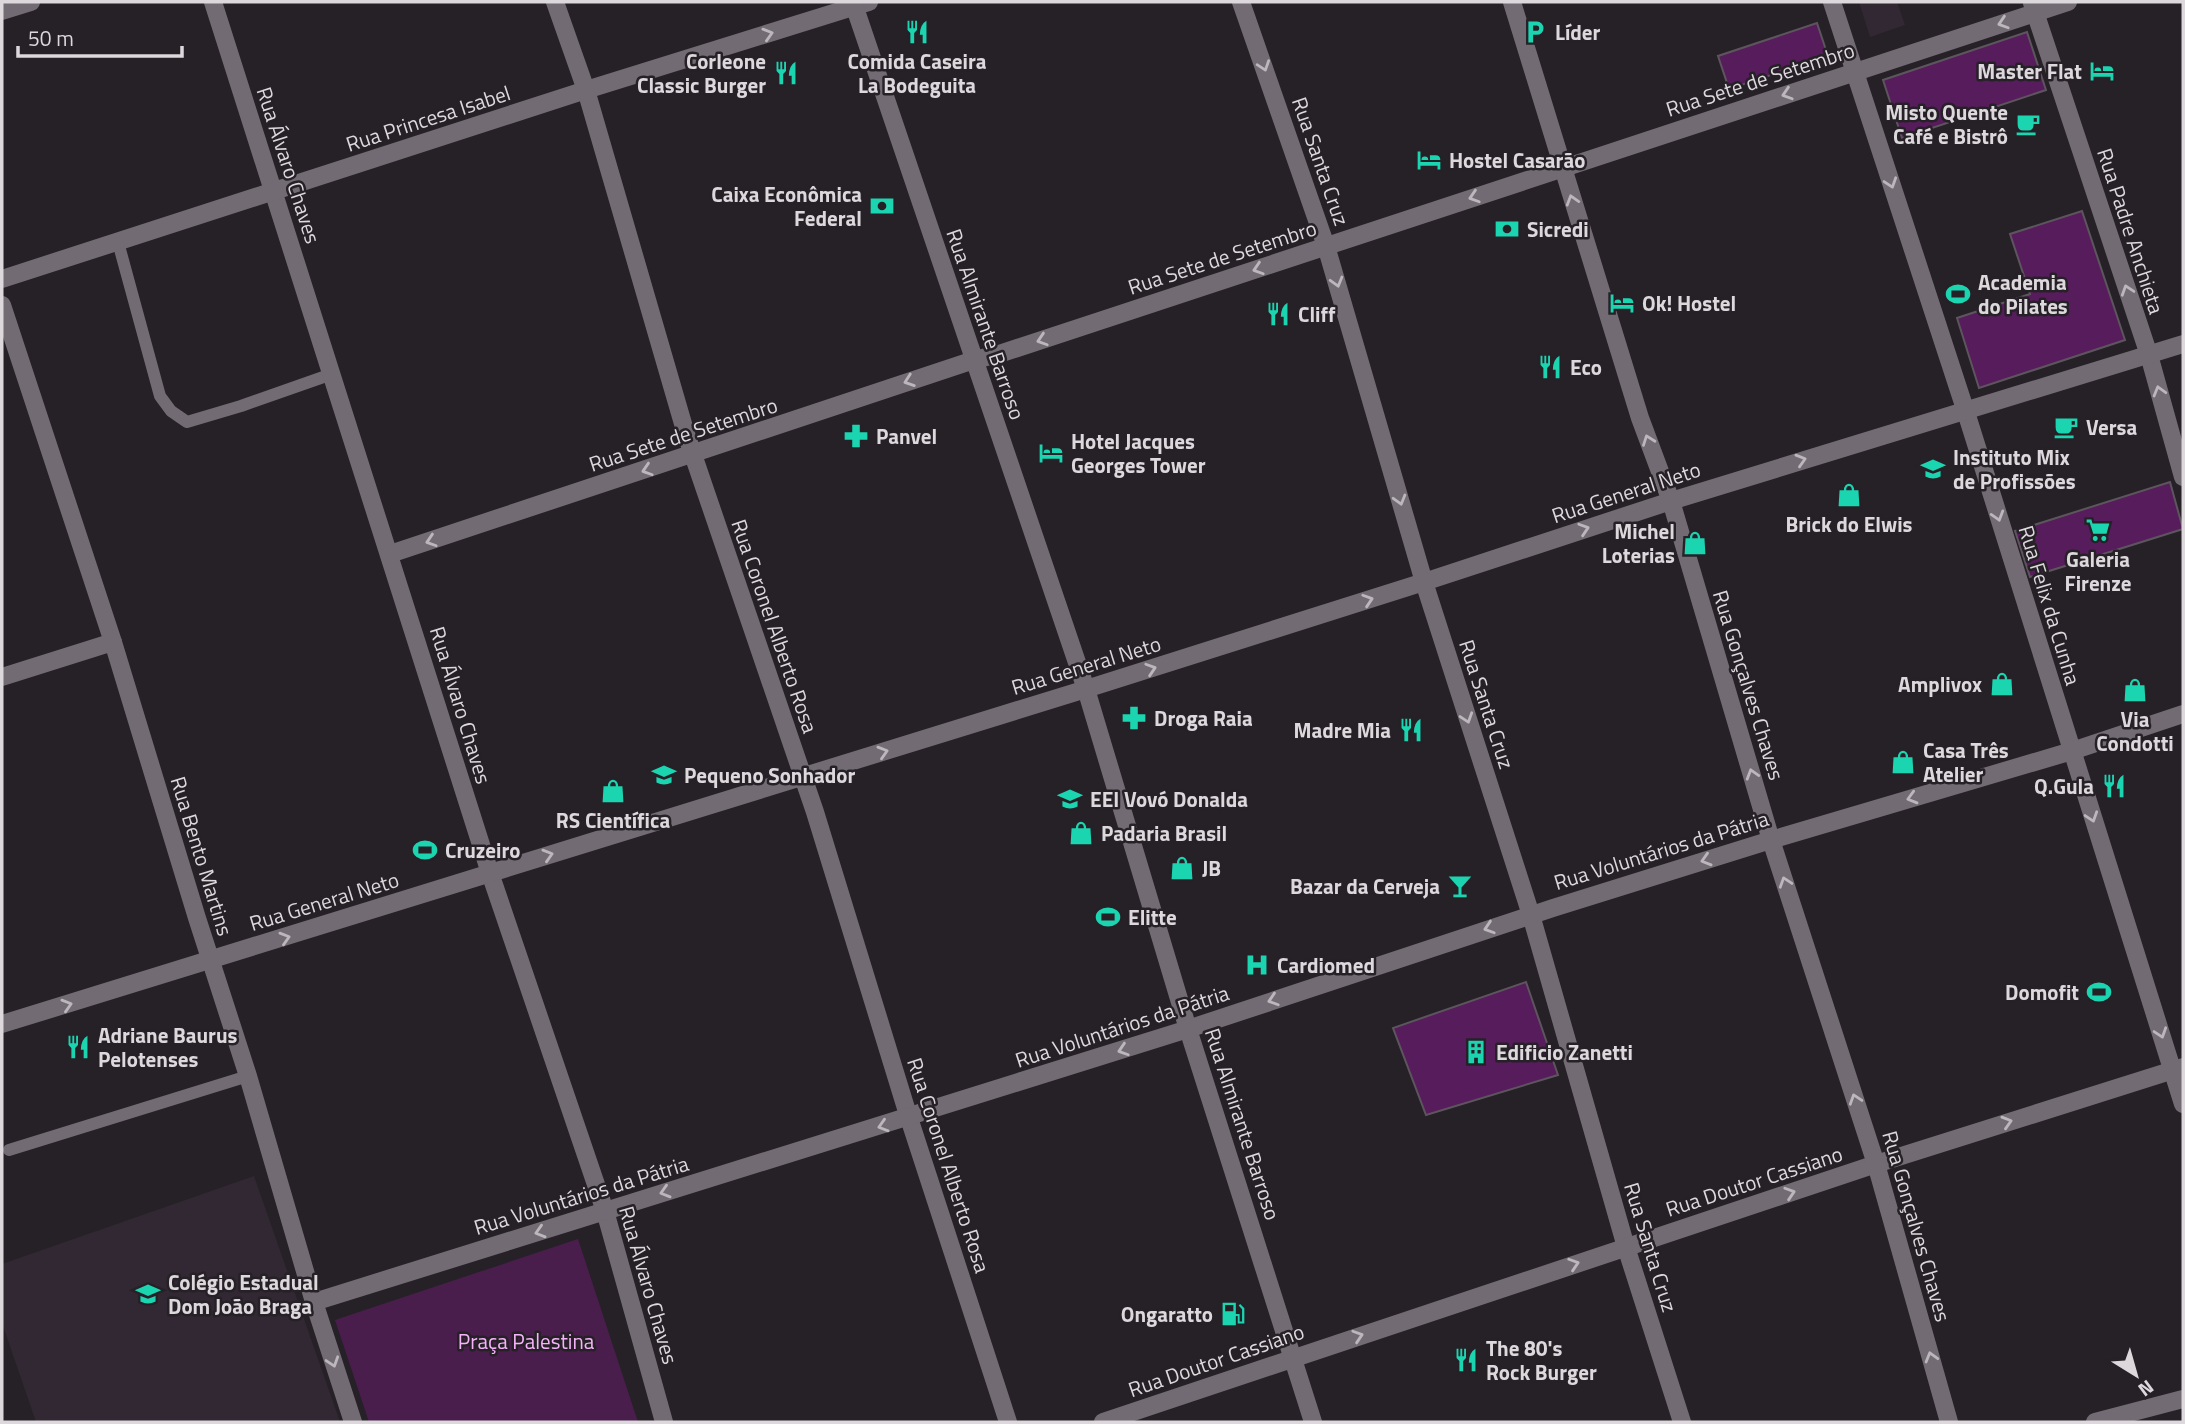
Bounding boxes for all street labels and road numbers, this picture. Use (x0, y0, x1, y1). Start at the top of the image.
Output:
street label: Rua Sete de Setembro (1662, 33, 1858, 125)
street label: Rua Princesa Isabel (342, 76, 514, 160)
street label: Rua Álvaro Chaves (249, 82, 329, 248)
street label: Rua Santa Cruz (1284, 92, 1358, 230)
street label: Rua Padre Anchieta (2089, 144, 2173, 319)
street label: Rua Sete de Setembro (1124, 211, 1320, 303)
street label: Rua Almirante Barroso (938, 224, 1034, 424)
street label: Rua Sete de Setembro (585, 388, 781, 480)
street label: Rua General Neto (1547, 453, 1705, 531)
street label: Rua Coronel Alberto Rosa (723, 515, 827, 738)
street label: Rua Felix da Cunha (2010, 521, 2090, 689)
street label: Rua Gonçalves Chaves (1705, 586, 1793, 784)
street label: Rua Álvaro Chaves (422, 622, 500, 788)
street label: Rua General Neto (1007, 627, 1165, 703)
street label: Rua Santa Cruz (1451, 635, 1523, 773)
street label: Rua Bento Martins (163, 772, 241, 940)
street label: Rua Voluntários da Pátria (1550, 802, 1773, 898)
street label: Rua General Neto (245, 863, 403, 939)
street label: Rua Voluntários da Pátria (1011, 976, 1234, 1076)
street label: Rua Almirante Barroso (1197, 1024, 1289, 1224)
street label: Rua Coronel Alberto Rosa (899, 1053, 999, 1277)
street label: Rua Gonçalves Chaves (1874, 1127, 1960, 1325)
street label: Rua Doutor Cassiano (1661, 1137, 1847, 1225)
street label: Rua Voluntários da Pátria (470, 1147, 693, 1243)
street label: Rua Santa Cruz (1616, 1178, 1686, 1316)
street label: Rua Álvaro Chaves (611, 1202, 687, 1368)
street label: Rua Doutor Cassiano (1124, 1315, 1308, 1405)

